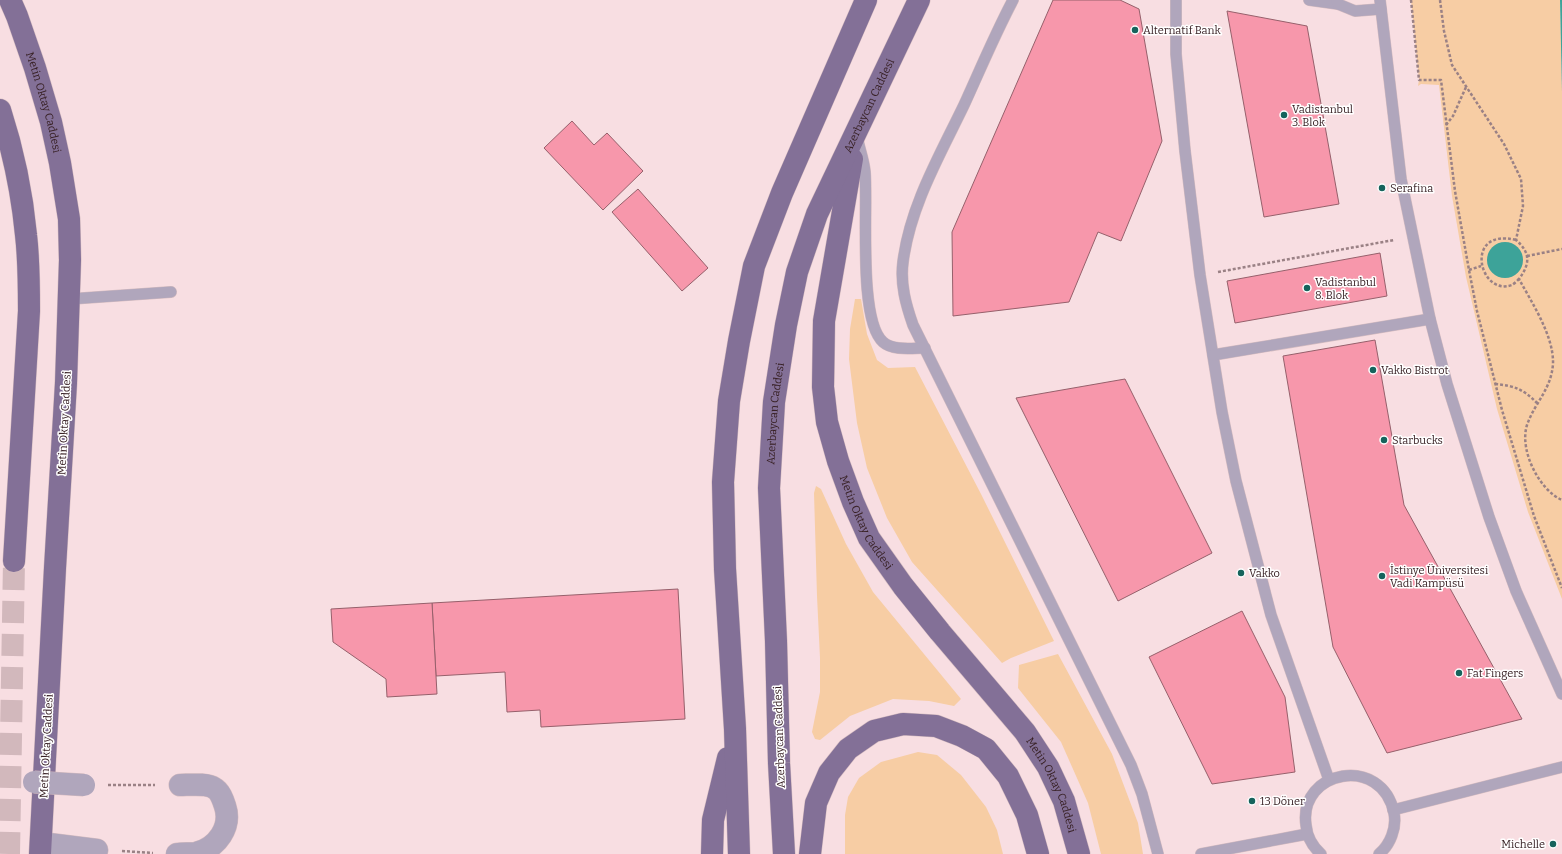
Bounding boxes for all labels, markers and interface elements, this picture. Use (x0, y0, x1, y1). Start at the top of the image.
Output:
place label: Alternatif Bank (1143, 24, 1221, 37)
marker: Alternatif Bank (1130, 25, 1140, 35)
street label: Metin Oktay Caddesi (23, 50, 64, 155)
street label: Azerbaycan Caddesi (841, 56, 897, 155)
place label: Vadistanbul 3. Blok (1292, 103, 1353, 129)
marker: Vadistanbul 3. Blok (1279, 110, 1289, 120)
place label: Serafina (1390, 182, 1433, 195)
marker: Serafina (1377, 183, 1387, 193)
place label: Vadistanbul 8. Blok (1315, 276, 1376, 302)
marker: Vadistanbul 8. Blok (1302, 283, 1312, 293)
street label: Azerbaycan Caddesi (764, 361, 787, 465)
place label: Vakko Bistrot (1381, 364, 1448, 377)
marker: Vakko Bistrot (1368, 365, 1378, 375)
street label: Metin Oktay Caddesi (55, 370, 74, 475)
place label: Starbucks (1392, 434, 1443, 447)
marker: Starbucks (1379, 435, 1389, 445)
street label: Metin Oktay Caddesi (837, 474, 896, 573)
place label: İstinye Üniversitesi Vadi Kampüsü (1390, 563, 1489, 590)
place label: Vakko (1249, 567, 1280, 580)
marker: Vakko (1236, 568, 1246, 578)
marker: İstinye Üniversitesi Vadi Kampüsü (1377, 571, 1387, 581)
place label: Fat Fingers (1467, 667, 1523, 680)
marker: Fat Fingers (1454, 668, 1464, 678)
street label: Azerbaycan Caddesi (771, 685, 788, 788)
street label: Metin Oktay Caddesi (37, 693, 56, 798)
street label: Metin Oktay Caddesi (1023, 735, 1079, 835)
place label: 13 Döner (1260, 795, 1305, 808)
marker: 13 Döner (1247, 796, 1257, 806)
place label: Michelle (1501, 838, 1545, 851)
marker: Michelle (1548, 839, 1558, 849)

